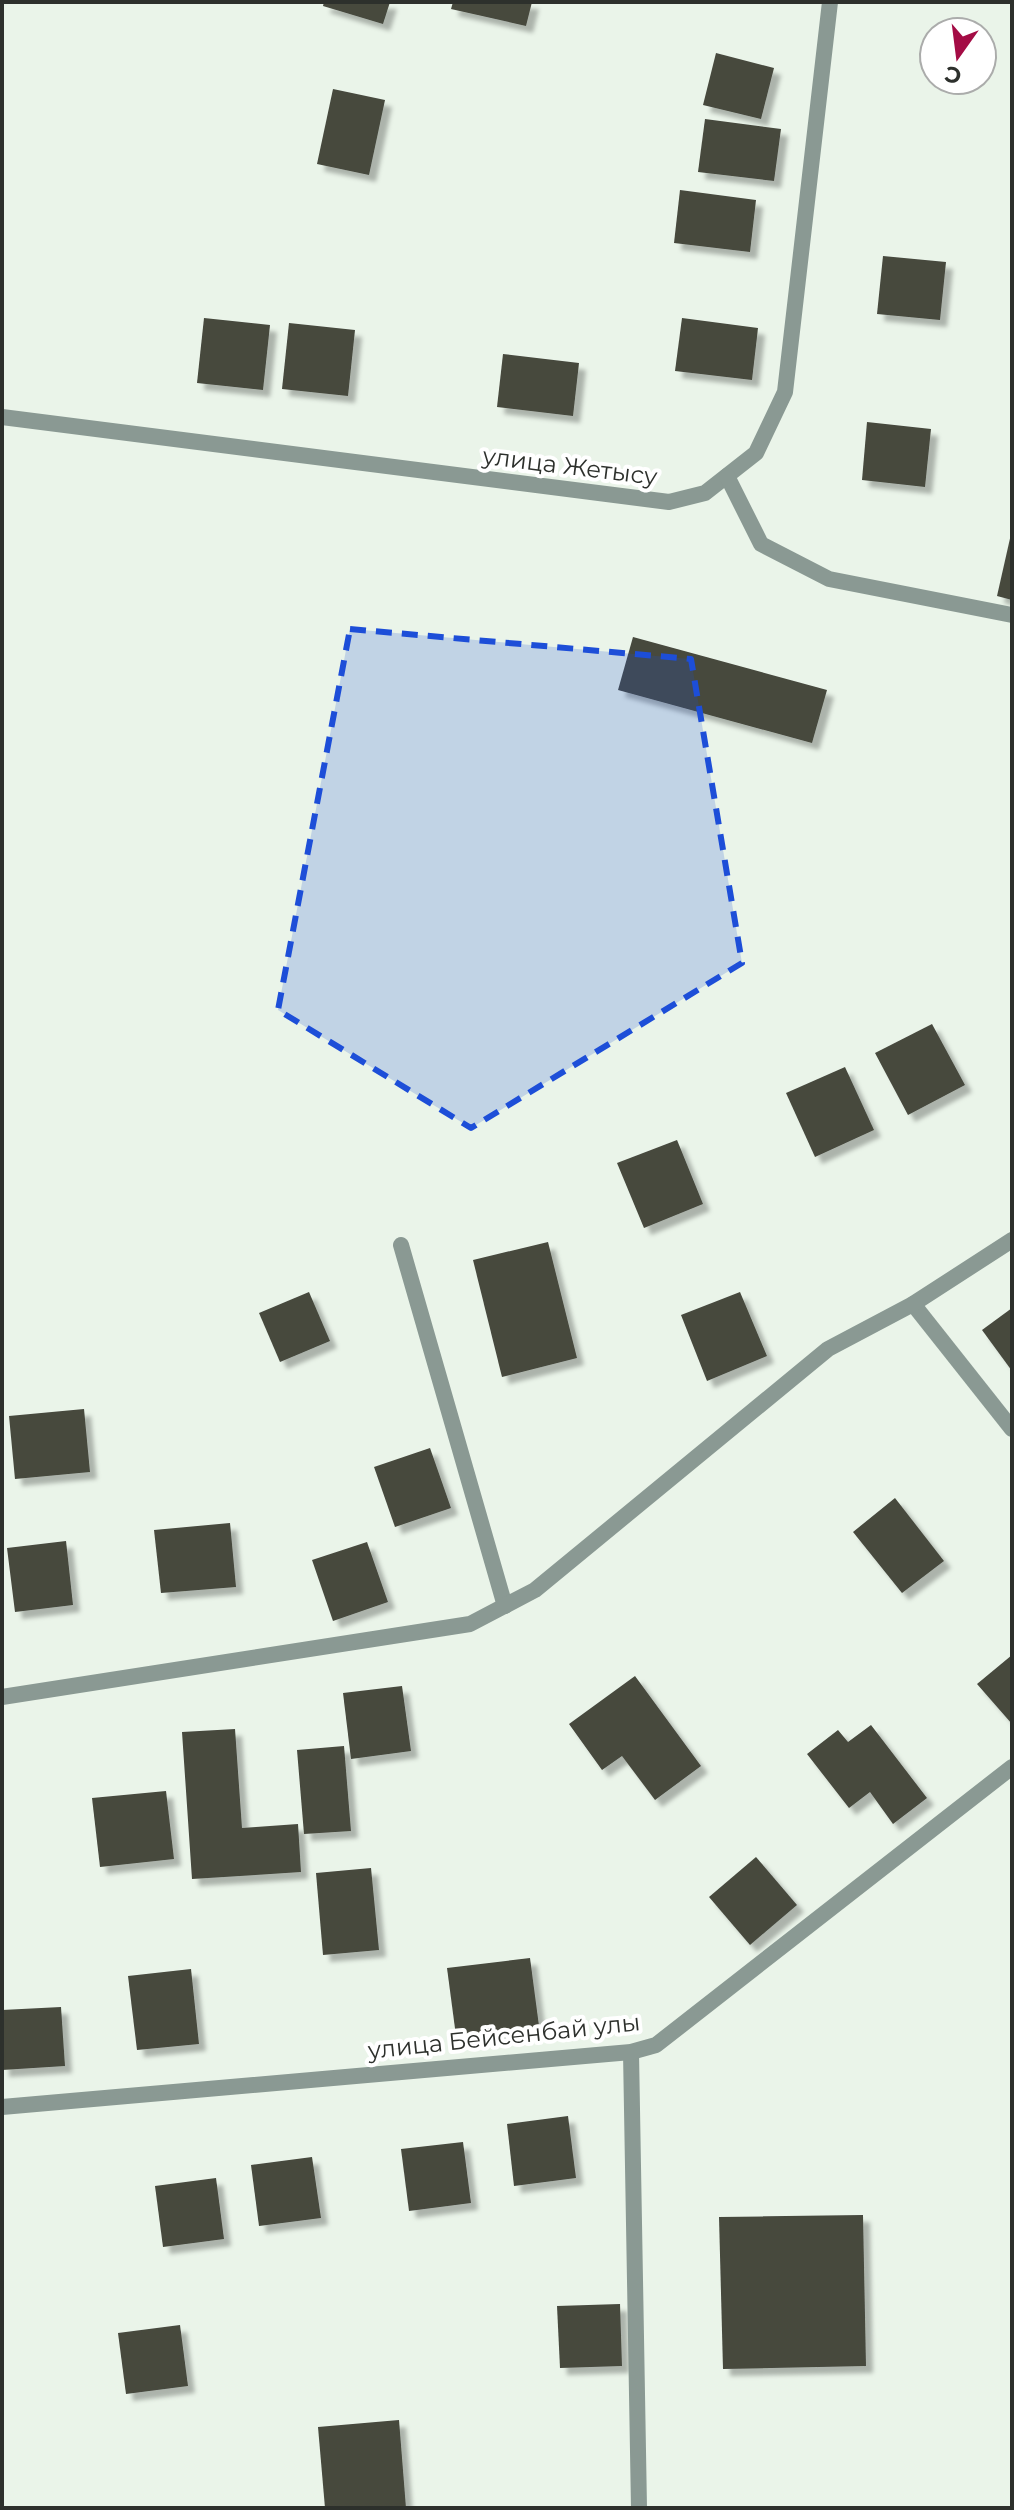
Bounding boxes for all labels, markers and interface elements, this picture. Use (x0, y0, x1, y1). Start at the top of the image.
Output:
north arrow (918, 16, 998, 96)
text: С (942, 60, 964, 90)
street label: улица Жетысу (480, 441, 660, 491)
street label: улица Бейсенбай улы (365, 2007, 642, 2065)

